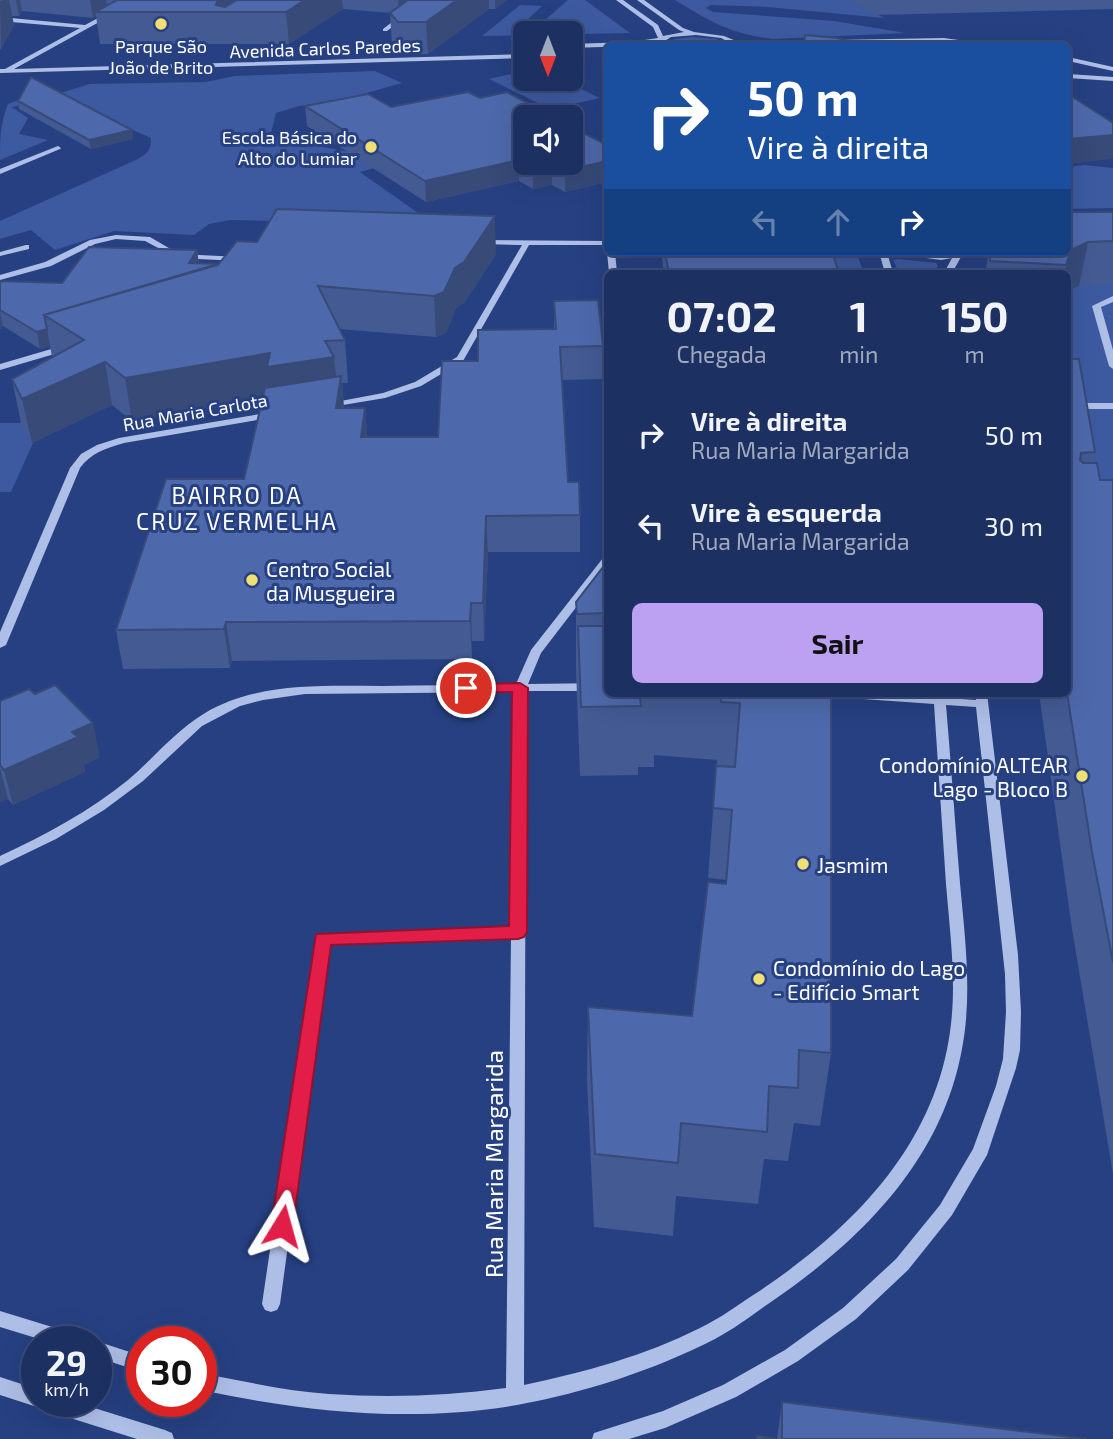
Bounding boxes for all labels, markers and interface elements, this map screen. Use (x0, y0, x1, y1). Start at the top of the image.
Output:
marker: Parque São João de Brito (153, 16, 169, 32)
north arrow (513, 21, 583, 91)
map controls (513, 21, 583, 175)
street label: Avenida Carlos Paredes (229, 34, 421, 62)
place label: Parque São João de Brito (109, 35, 213, 78)
text: 50 m (747, 67, 859, 126)
icon: right (632, 70, 723, 161)
button: sound (513, 105, 583, 175)
place label: Escola Básica do Alto do Lumiar (222, 126, 357, 169)
text: Vire à direita (747, 127, 929, 165)
marker: Escola Básica do Alto do Lumiar (363, 139, 379, 155)
icon: left (746, 203, 784, 241)
icon: ahead (819, 203, 857, 241)
icon: right (892, 203, 930, 241)
text: 07:02 (666, 290, 777, 340)
text: 1 (850, 290, 868, 340)
text: 150 (941, 290, 1009, 340)
text: Chegada (677, 340, 767, 368)
text: min (839, 340, 878, 368)
text: m (965, 340, 985, 368)
street label: Rua Maria Carlota (121, 388, 269, 436)
text: Vire à direita (691, 405, 847, 436)
icon: right (632, 416, 670, 454)
text: 50 m (985, 419, 1043, 450)
text: Rua Maria Margarida (691, 436, 910, 464)
district label: BAIRRO DA CRUZ VERMELHA (136, 481, 338, 535)
text: Vire à esquerda (691, 496, 882, 527)
icon: left (632, 507, 670, 545)
text: 30 m (984, 510, 1043, 541)
text: Rua Maria Margarida (691, 527, 910, 555)
place label: Centro Social da Musgueira (266, 556, 395, 605)
marker: Centro Social da Musgueira (244, 572, 260, 588)
button: Sair (632, 603, 1043, 683)
pin (436, 658, 496, 718)
icon: arrive (447, 669, 485, 707)
place label: Condomínio ALTEAR Lago - Bloco B (879, 752, 1068, 801)
marker: Condomínio ALTEAR Lago - Bloco B (1074, 768, 1090, 784)
place label: Jasmim (817, 852, 888, 877)
marker: Jasmim (795, 856, 811, 872)
place label: Condomínio do Lago - Edifício Smart (773, 955, 965, 1004)
marker: Condomínio do Lago - Edifício Smart (751, 971, 767, 987)
street label: Rua Maria Margarida (479, 1050, 508, 1278)
position arrow (245, 1189, 319, 1263)
speed limit sign: 30 (126, 1326, 217, 1417)
text: 29 (46, 1341, 87, 1383)
text: km/h (44, 1378, 89, 1400)

